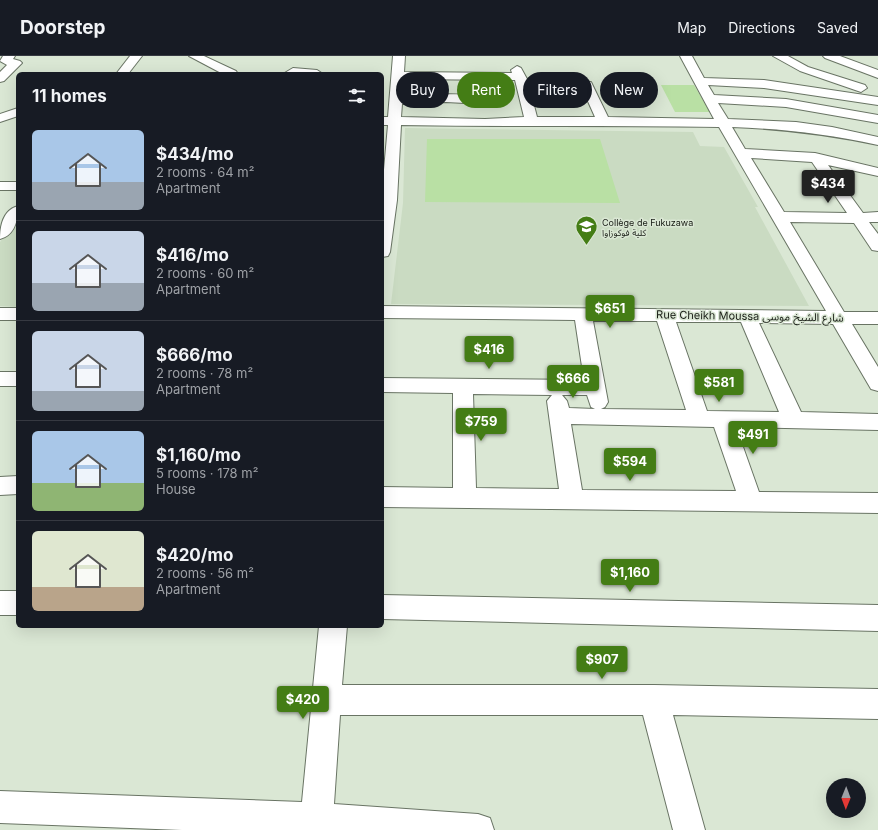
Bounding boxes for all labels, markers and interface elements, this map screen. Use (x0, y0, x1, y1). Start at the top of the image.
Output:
text: Doorstep (20, 16, 105, 39)
text: Map (677, 19, 706, 36)
text: Directions (728, 19, 795, 36)
text: Saved (817, 19, 858, 36)
chip: Buy (396, 72, 449, 108)
chip: Rent (457, 72, 515, 108)
chip: Filters (523, 72, 592, 108)
chip: New (600, 72, 658, 108)
icon: filters (346, 85, 368, 107)
text: 11 homes (32, 86, 107, 106)
text: $434/mo (156, 144, 234, 164)
icon: home (64, 146, 112, 194)
text: 2 rooms · 64 m² (156, 164, 254, 180)
pin: $434 (804, 170, 852, 204)
text: $434 (811, 175, 845, 191)
text: Apartment (156, 180, 221, 196)
school or university icon: Collège de Fukuzawa كلية فوكوزاوا (574, 214, 600, 247)
place label: Collège de Fukuzawa كلية فوكوزاوا (602, 217, 693, 239)
text: $416/mo (156, 245, 229, 265)
icon: home (64, 247, 112, 295)
text: 2 rooms · 60 m² (156, 265, 254, 281)
text: Apartment (156, 281, 221, 297)
pin: $651 (586, 295, 634, 329)
text: $651 (595, 300, 625, 316)
street label: Rue Cheikh Moussa شارع الشيخ موسى (656, 307, 844, 326)
pin: $416 (465, 336, 513, 370)
text: $416 (474, 341, 504, 357)
text: $666/mo (156, 345, 233, 365)
icon: home (64, 347, 112, 395)
text: 2 rooms · 78 m² (156, 365, 253, 381)
pin: $666 (549, 365, 597, 399)
pin: $581 (695, 369, 743, 403)
text: $666 (556, 370, 590, 386)
text: $581 (704, 374, 734, 390)
text: Apartment (156, 381, 221, 397)
pin: $759 (457, 408, 505, 442)
text: $759 (465, 413, 497, 429)
pin: $491 (729, 421, 777, 455)
text: $491 (737, 426, 769, 442)
text: $1,160/mo (156, 445, 241, 465)
icon: home (64, 447, 112, 495)
pin: $594 (606, 448, 654, 482)
text: $594 (613, 453, 647, 469)
text: 5 rooms · 178 m² (156, 465, 258, 481)
text: House (156, 481, 196, 497)
text: $420/mo (156, 545, 233, 565)
icon: home (64, 547, 112, 595)
pin: $1,160 (597, 559, 663, 593)
text: $1,160 (610, 564, 650, 580)
text: 2 rooms · 56 m² (156, 565, 254, 581)
text: Apartment (156, 581, 221, 597)
pin: $907 (578, 646, 626, 680)
text: $907 (585, 651, 619, 667)
pin: $420 (279, 686, 327, 720)
text: $420 (286, 691, 320, 707)
north arrow (826, 778, 866, 818)
map controls (826, 778, 866, 818)

